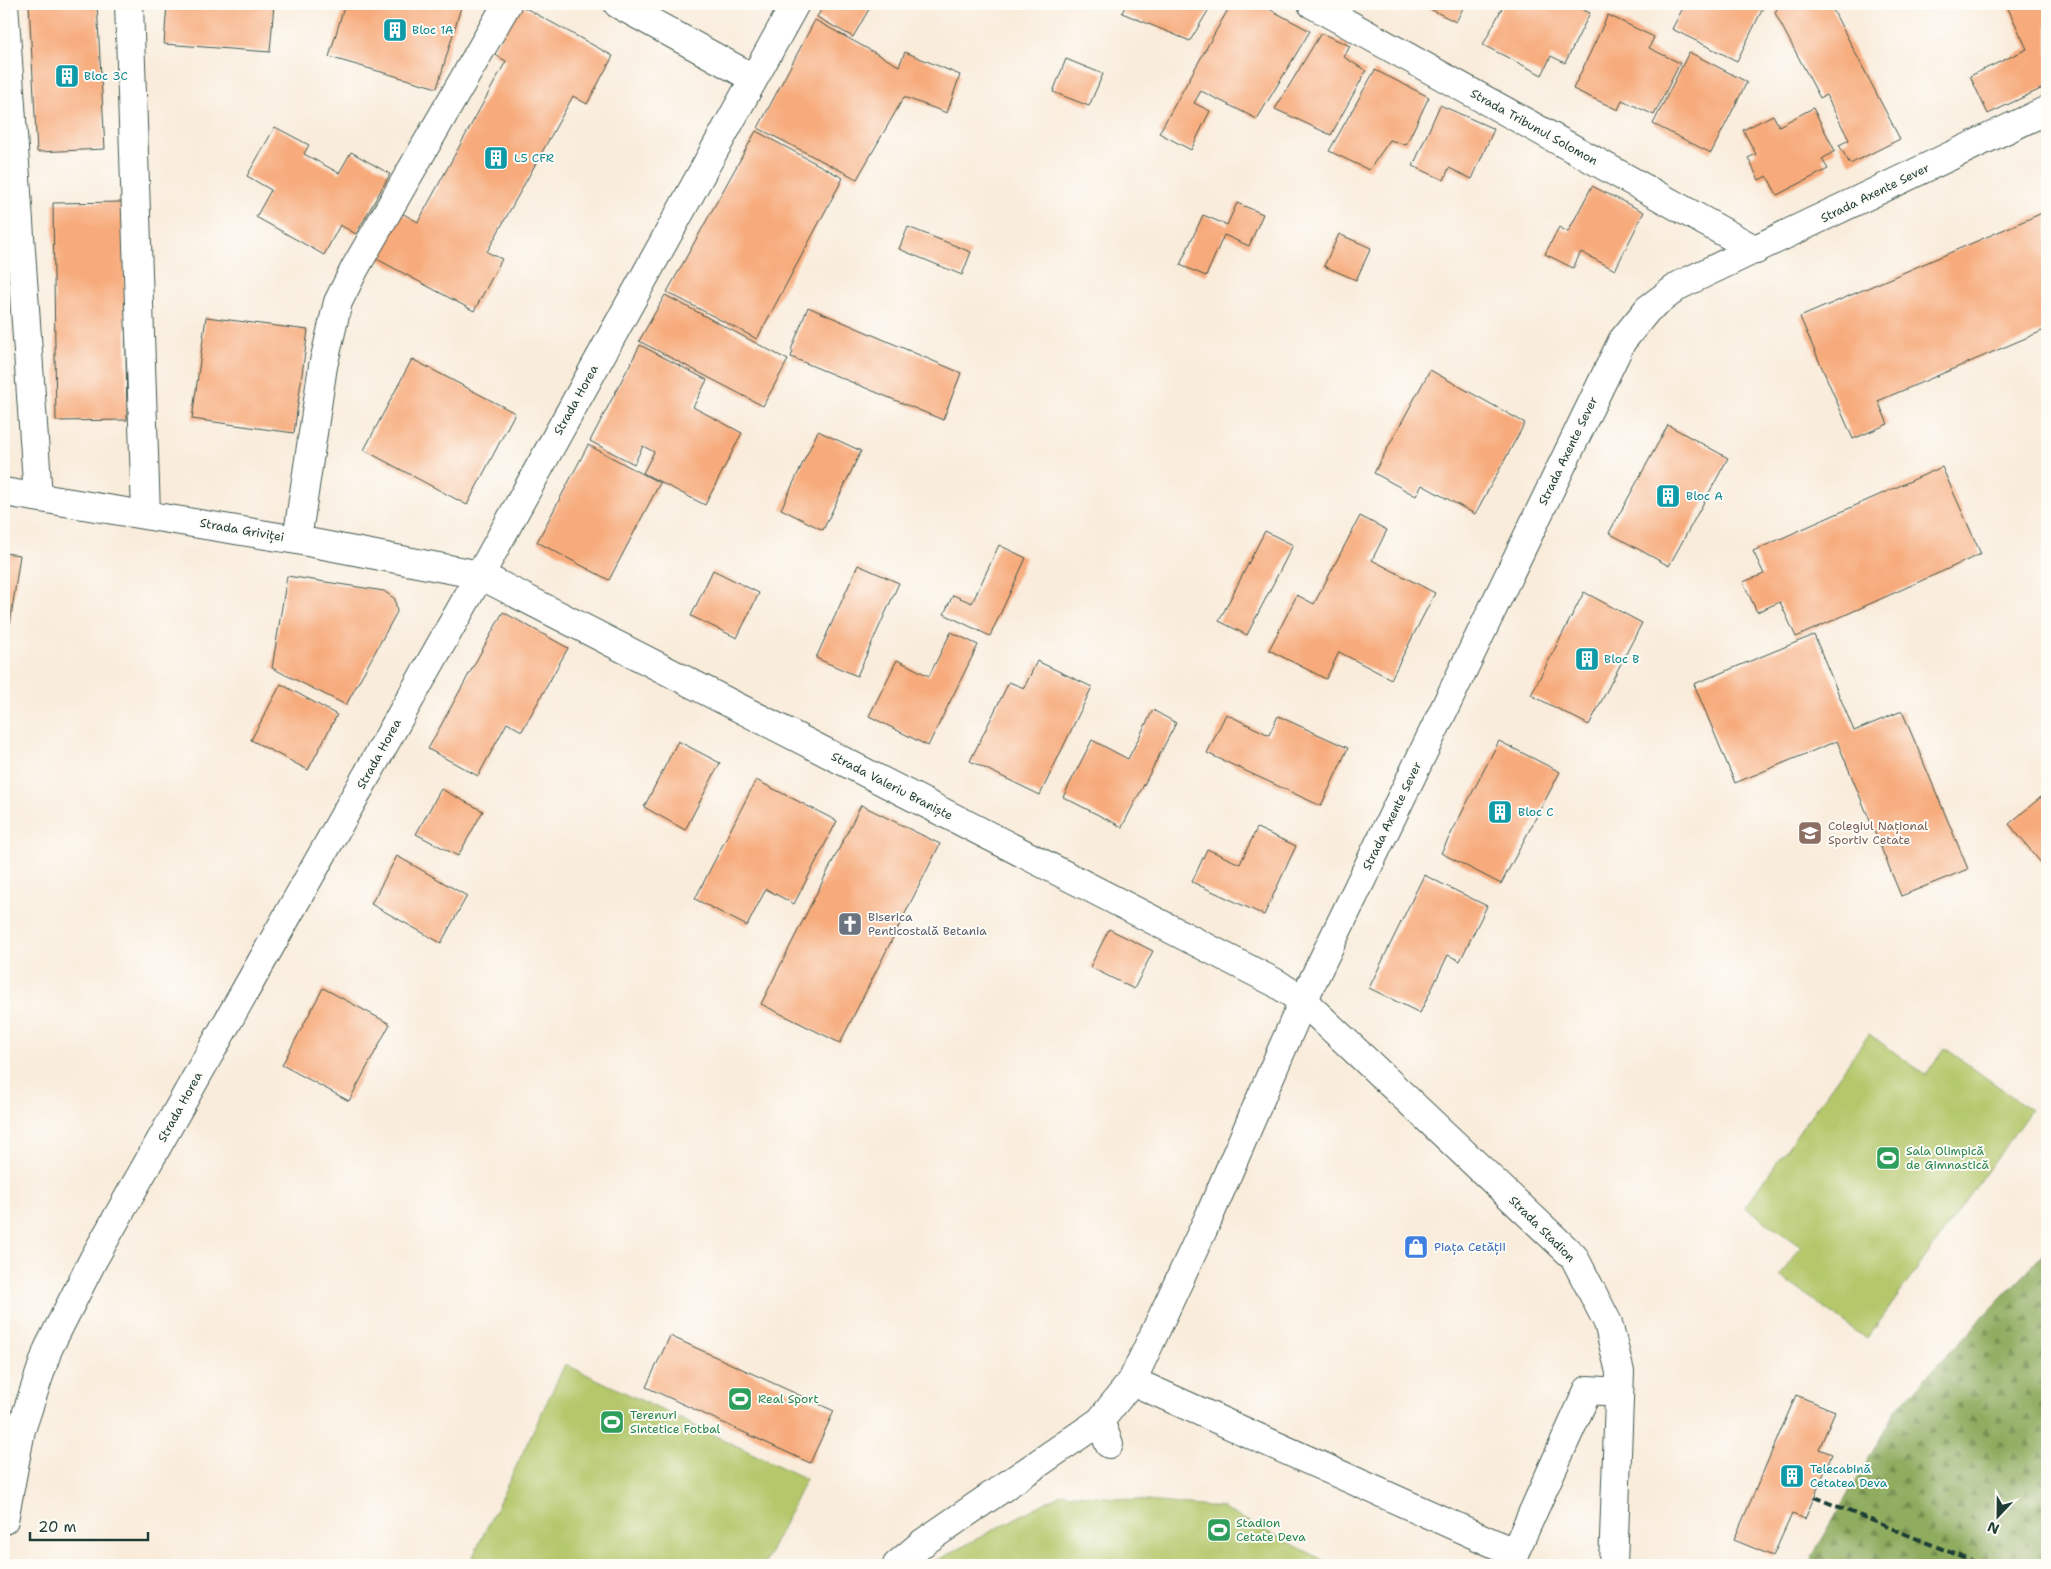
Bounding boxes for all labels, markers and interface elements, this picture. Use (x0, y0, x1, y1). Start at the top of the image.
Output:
building icon: Bloc 1A (382, 17, 408, 43)
place label: Bloc 1A (412, 22, 454, 38)
building icon: Bloc 3C (54, 63, 80, 89)
place label: Bloc 3C (84, 68, 128, 84)
street label: Strada Tribunul Solomon (1467, 85, 1601, 169)
building icon: L5 CFR (483, 145, 509, 171)
place label: L5 CFR (514, 150, 554, 166)
street label: Strada Axente Sever (1818, 160, 1932, 226)
street label: Strada Horea (550, 362, 602, 438)
street label: Strada Axente Sever (1535, 394, 1601, 508)
building icon: Bloc A (1655, 483, 1681, 509)
place label: Bloc A (1686, 488, 1723, 504)
street label: Strada Griviței (199, 515, 285, 545)
building icon: Bloc B (1574, 646, 1600, 672)
place label: Bloc B (1604, 651, 1639, 667)
street label: Strada Horea (353, 716, 405, 792)
street label: Strada Valeriu Braniște (829, 748, 956, 824)
street label: Strada Axente Sever (1359, 759, 1425, 873)
building icon: Bloc C (1487, 799, 1513, 825)
place label: Bloc C (1518, 804, 1554, 820)
place label: Colegiul Național Sportiv Cetate (1828, 818, 1928, 848)
school or university icon: Colegiul Național Sportiv Cetate (1797, 820, 1823, 846)
place label: Biserica Penticostală Betania (868, 909, 987, 939)
church icon: Biserica Penticostală Betania (837, 911, 863, 937)
street label: Strada Horea (154, 1069, 206, 1145)
place label: Sala Olimpică de Gimnastică (1906, 1143, 1989, 1173)
sports icon: Sala Olimpică de Gimnastică (1875, 1145, 1901, 1171)
street label: Strada Stadion (1505, 1192, 1579, 1266)
shop icon: Piața Cetății (1403, 1234, 1429, 1260)
place label: Piața Cetății (1434, 1239, 1506, 1255)
sports icon: Real Sport (727, 1386, 753, 1412)
place label: Real Sport (758, 1391, 819, 1407)
place label: Terenuri Sintetice Fotbal (630, 1407, 721, 1437)
sports icon: Terenuri Sintetice Fotbal (599, 1409, 625, 1435)
place label: Telecabină Cetatea Deva (1810, 1461, 1888, 1491)
building icon: Telecabină Cetatea Deva (1779, 1463, 1805, 1489)
north arrow (1974, 1492, 2024, 1542)
scale bar (30, 1509, 148, 1541)
place label: Stadion Cetate Deva (1236, 1515, 1306, 1545)
text: 20 m (38, 1517, 77, 1537)
sports icon: Stadion Cetate Deva (1206, 1517, 1232, 1543)
text: N (1985, 1518, 2002, 1538)

